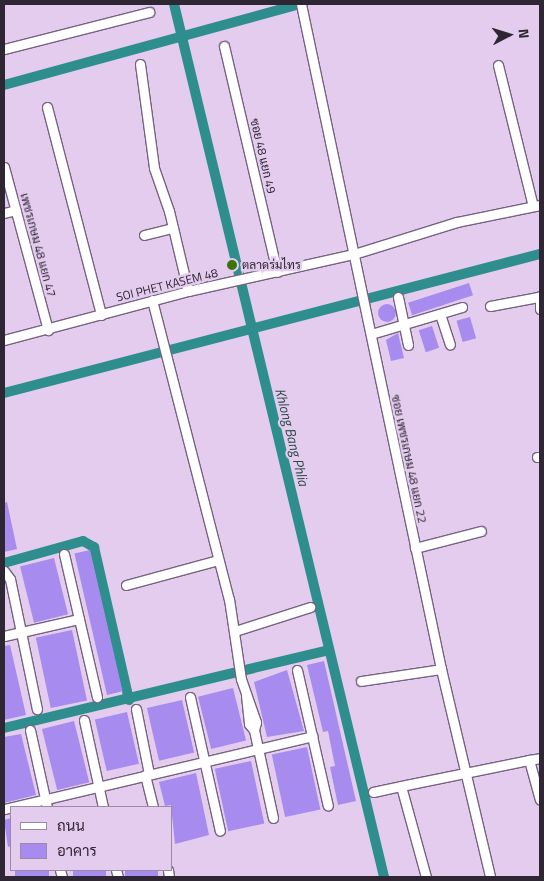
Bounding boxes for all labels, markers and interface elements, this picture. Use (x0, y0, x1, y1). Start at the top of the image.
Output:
north arrow (484, 10, 534, 60)
text: N (514, 28, 535, 39)
street label: ซอย 48 แยก 49 (247, 117, 279, 195)
street label: เพชรเกษม 48 แยก 47 (17, 191, 59, 299)
place label: ตลาดร่มไทร (242, 258, 301, 272)
marker: ตลาดร่มไทร (226, 259, 238, 271)
street label: SOI PHET KASEM 48 (115, 265, 219, 305)
water label: Khlong Bang Phlia (272, 386, 312, 488)
street label: ซอย เพชรเกษม 48 แยก 22 (388, 393, 430, 525)
legend (10, 806, 172, 871)
text: ถนน (57, 814, 85, 837)
text: อาคาร (57, 839, 97, 862)

